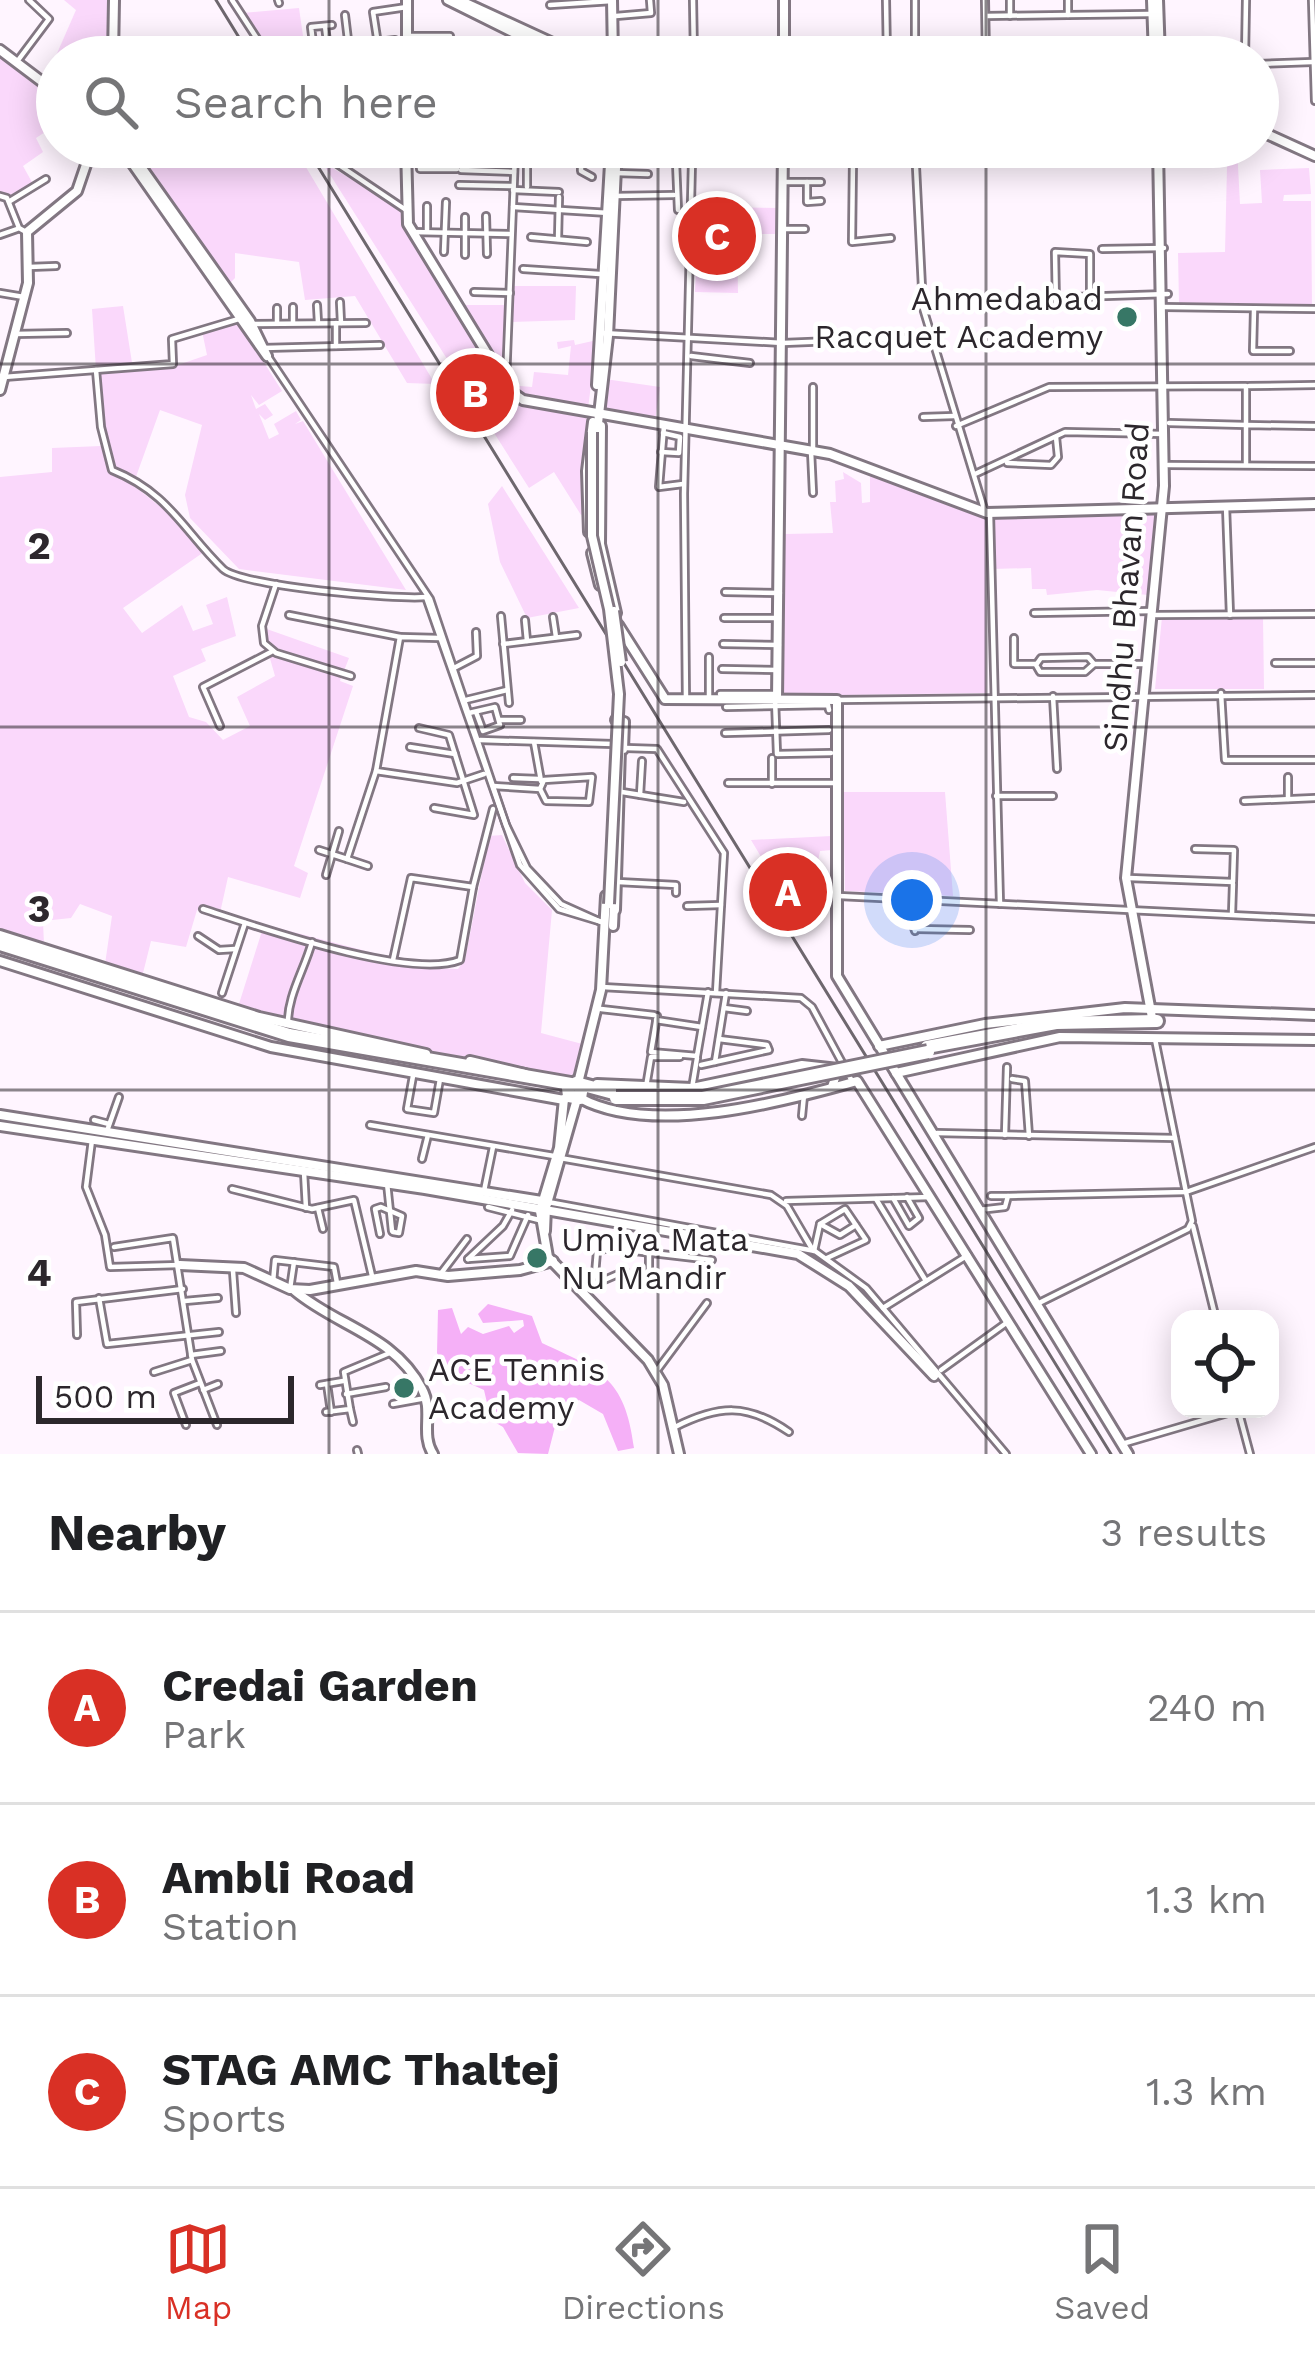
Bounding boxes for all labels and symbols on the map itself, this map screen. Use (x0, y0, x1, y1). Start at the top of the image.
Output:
pin: C (678, 191, 756, 281)
place label: Ahmedabad Racquet Academy (814, 279, 1103, 356)
marker: Ahmedabad Racquet Academy (1114, 304, 1140, 330)
pin: B (436, 348, 514, 438)
street label: Sindhu Bhavan Road (1095, 421, 1157, 753)
text: 2 (27, 523, 51, 568)
pin: A (749, 847, 827, 937)
your location (882, 870, 942, 930)
text: 3 (27, 886, 51, 931)
place label: Umiya Mata Nu Mandir (561, 1220, 749, 1297)
marker: Umiya Mata Nu Mandir (524, 1245, 550, 1271)
text: 4 (26, 1250, 52, 1295)
place label: ACE Tennis Academy (428, 1350, 605, 1427)
scale bar (36, 1370, 294, 1423)
marker: ACE Tennis Academy (391, 1375, 417, 1401)

